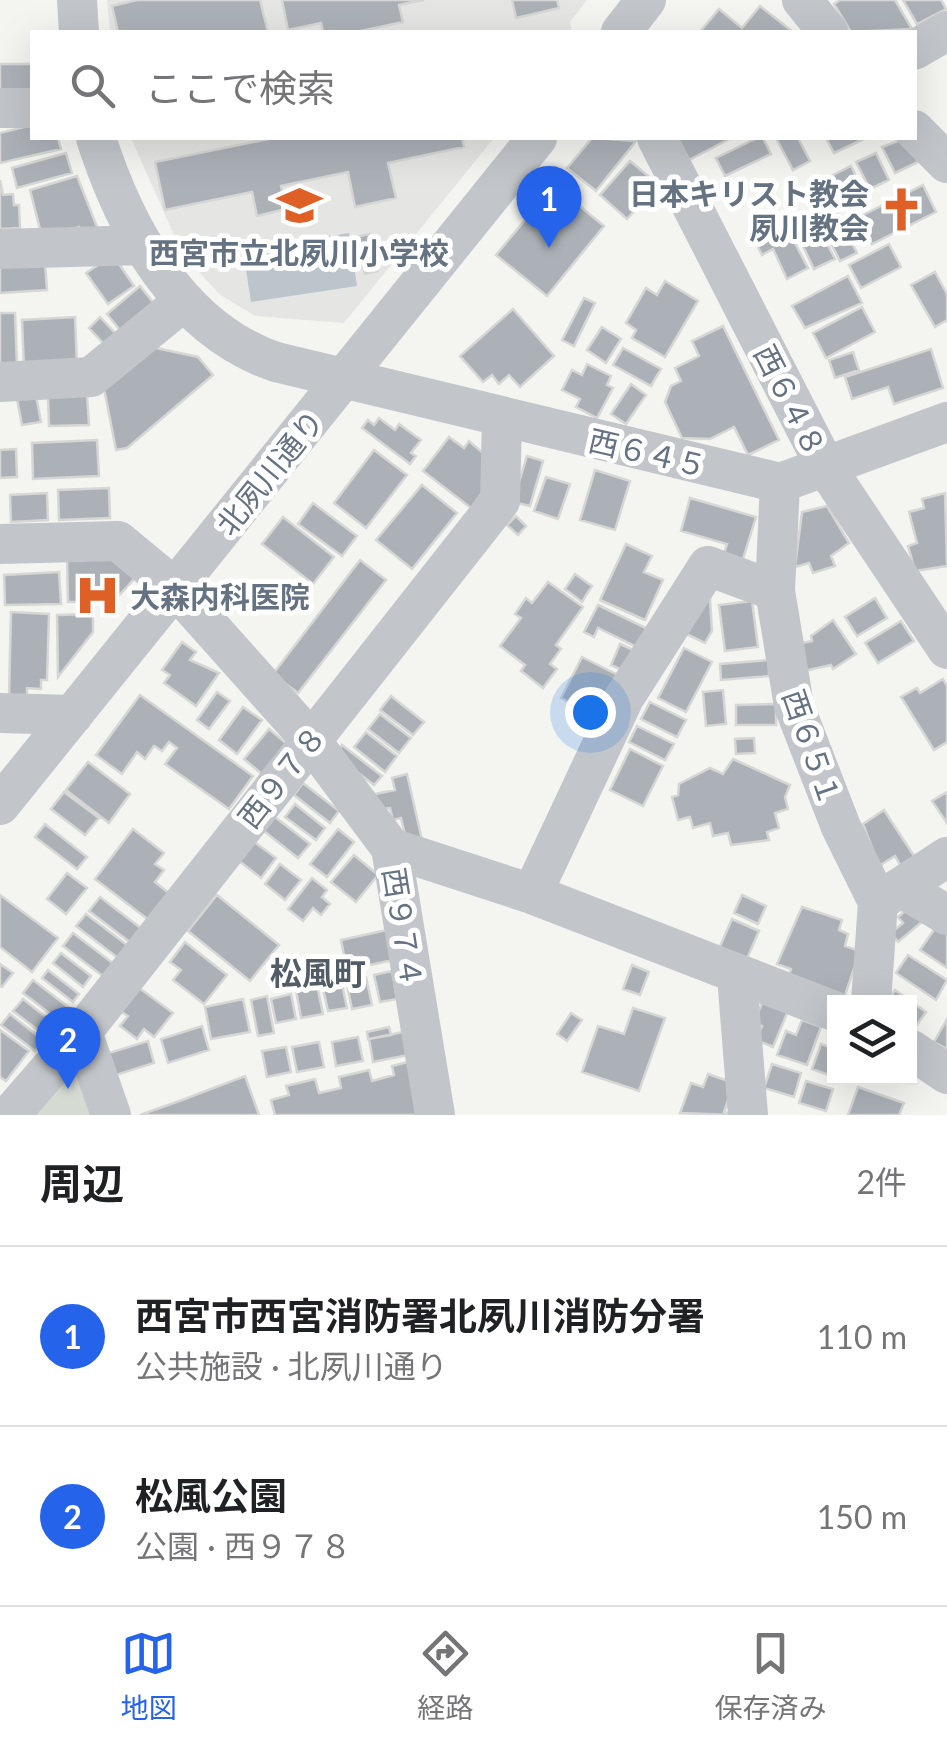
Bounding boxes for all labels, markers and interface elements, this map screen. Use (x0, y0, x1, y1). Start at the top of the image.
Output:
search box (30, 30, 917, 140)
icon: search (65, 58, 120, 113)
text: ここで検索 (145, 64, 335, 110)
pin: 1 (516, 166, 582, 248)
place label: 日本キリスト教会 夙川教会 (629, 175, 869, 245)
school or university icon: 西宮市立北夙川小学校 (275, 181, 323, 229)
church icon: 日本キリスト教会 夙川教会 (878, 186, 926, 234)
place label: 西宮市立北夙川小学校 (149, 234, 449, 270)
street label: 西６４８ (748, 338, 834, 462)
street label: 北夙川通り (208, 402, 330, 542)
street label: 西６４５ (585, 421, 711, 483)
hospital icon: 大森内科医院 (73, 572, 121, 620)
place label: 大森内科医院 (130, 578, 310, 614)
street label: 西６５１ (776, 684, 850, 810)
your location (565, 687, 616, 738)
street label: 西９７８ (230, 718, 332, 834)
street label: 西９７４ (377, 865, 431, 989)
district label: 松風町 (270, 953, 366, 992)
map controls (827, 995, 917, 1085)
button: layers (827, 995, 917, 1085)
pin: 2 (36, 1006, 100, 1089)
text: 周辺 (40, 1158, 124, 1208)
text: 2件 (856, 1162, 907, 1201)
text: 西宮市西宮消防署北夙川消防分署 (135, 1292, 705, 1338)
text: 1 (63, 1317, 82, 1356)
text: 110 m (817, 1317, 907, 1356)
text: 公共施設 · 北夙川通り (135, 1346, 448, 1385)
text: 松風公園 (135, 1472, 287, 1518)
text: 2 (63, 1497, 82, 1536)
text: 150 m (817, 1497, 907, 1536)
text: 公園 · 西９７８ (135, 1526, 352, 1565)
tab: 地図 (120, 1626, 177, 1726)
tab: 経路 (417, 1626, 474, 1726)
tab: 保存済み (714, 1626, 827, 1726)

